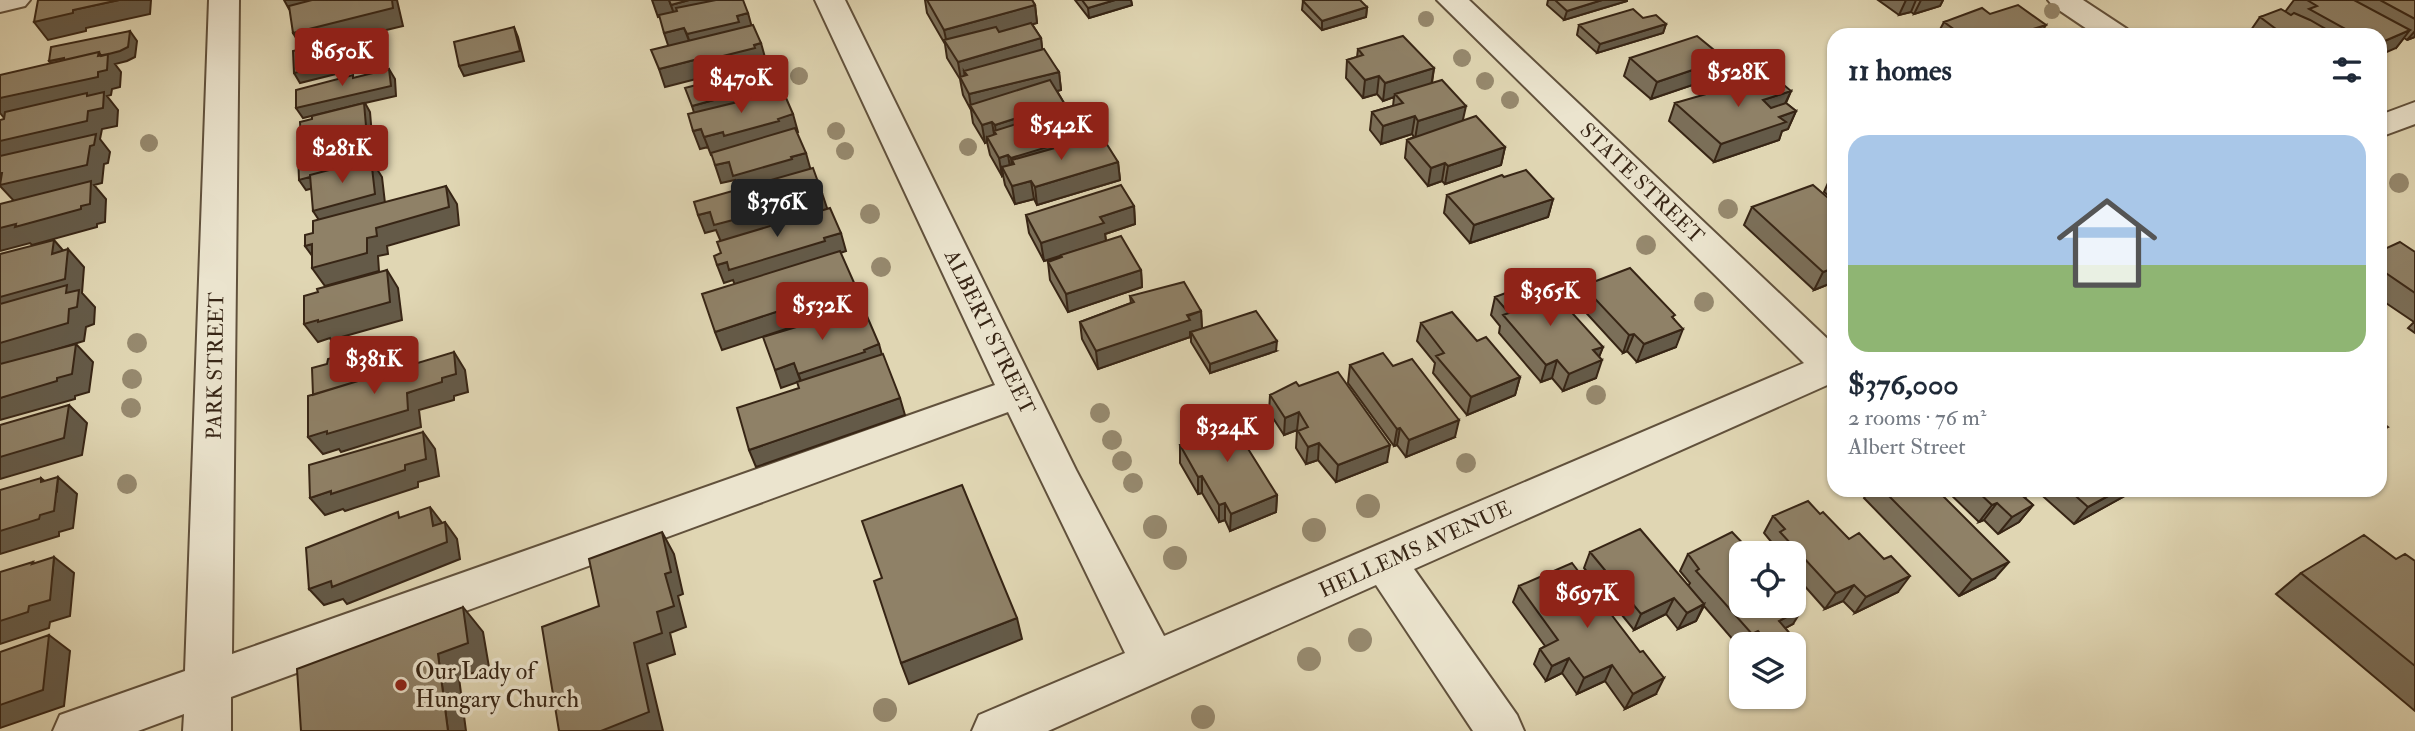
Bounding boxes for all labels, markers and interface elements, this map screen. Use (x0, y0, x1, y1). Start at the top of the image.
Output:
pin: $650K (293, 28, 391, 88)
text: $650K (311, 36, 373, 65)
pin: $528K (1689, 50, 1787, 109)
icon: filters (2328, 51, 2366, 89)
text: 11 homes (1848, 52, 1952, 89)
pin: $470K (692, 55, 790, 115)
text: $528K (1707, 57, 1769, 86)
text: $470K (709, 63, 773, 92)
pin: $542K (1012, 102, 1110, 162)
text: $542K (1030, 110, 1092, 139)
street label: STATE STREET (1574, 117, 1710, 250)
pin: $281K (293, 125, 391, 185)
text: $281K (312, 133, 372, 162)
pin: $376K (728, 180, 826, 239)
icon: home (2044, 180, 2170, 306)
text: $376K (747, 187, 807, 216)
street label: ALBERT STREET (938, 244, 1041, 419)
pin: $365K (1501, 268, 1599, 328)
text: $365K (1520, 276, 1580, 305)
pin: $532K (773, 282, 871, 342)
text: $532K (792, 290, 852, 319)
street label: PARK STREET (201, 292, 230, 440)
pin: $381K (325, 336, 423, 396)
text: $381K (346, 344, 402, 373)
text: $376,000 (1848, 366, 1959, 403)
text: 2 rooms · 76 m² (1848, 403, 1986, 432)
pin: $324K (1178, 405, 1276, 464)
text: $324K (1196, 412, 1258, 441)
text: Albert Street (1848, 432, 1966, 461)
street label: HELLEMS AVENUE (1315, 495, 1516, 604)
map controls (1729, 541, 1806, 709)
button: locate (1729, 541, 1806, 618)
pin: $697K (1538, 570, 1636, 630)
text: $697K (1555, 578, 1619, 607)
button: layers (1729, 632, 1806, 709)
place label: Our Lady of Hungary Church (415, 656, 579, 715)
marker: Our Lady of Hungary Church (393, 677, 409, 693)

